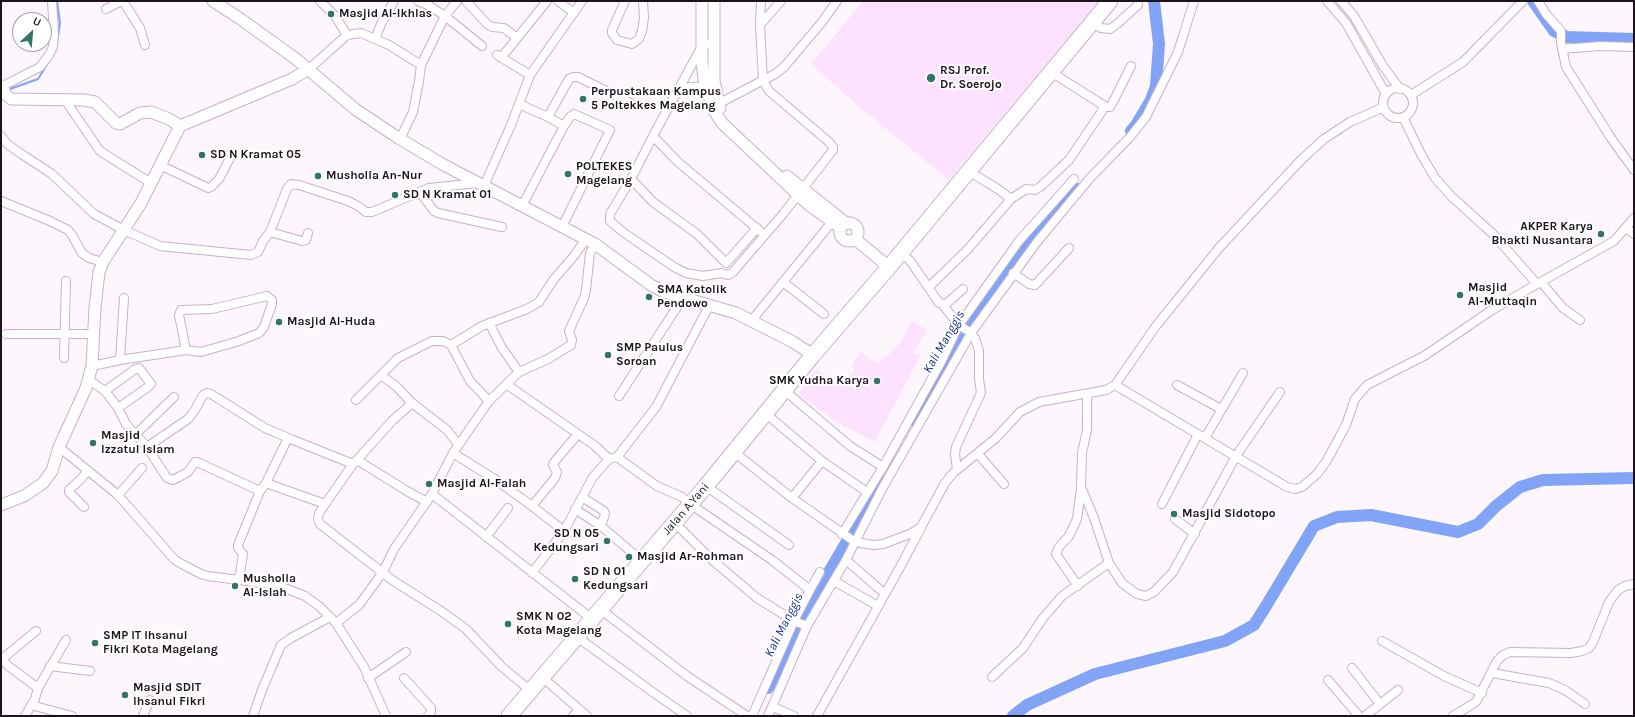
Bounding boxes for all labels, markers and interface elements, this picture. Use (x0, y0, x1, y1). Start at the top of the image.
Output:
place label: Masjid Al-Ikhlas (339, 7, 432, 21)
marker: Masjid Al-Ikhlas (326, 9, 336, 19)
north arrow (12, 12, 52, 52)
text: U (31, 14, 43, 29)
place label: RSJ Prof. Dr. Soerojo (940, 64, 1002, 92)
marker: RSJ Prof. Dr. Soerojo (925, 72, 937, 84)
place label: Perpustakaan Kampus 5 Poltekkes Magelang (591, 85, 721, 113)
marker: Perpustakaan Kampus 5 Poltekkes Magelang (578, 94, 588, 104)
place label: SD N Kramat 05 (210, 148, 301, 162)
marker: SD N Kramat 05 (197, 150, 207, 160)
place label: POLTEKES Magelang (576, 160, 632, 188)
place label: Musholla An-Nur (326, 169, 422, 183)
marker: POLTEKES Magelang (563, 169, 573, 179)
marker: Musholla An-Nur (313, 171, 323, 181)
place label: SD N Kramat 01 (403, 188, 491, 202)
marker: SD N Kramat 01 (390, 190, 400, 200)
place label: AKPER Karya Bhakti Nusantara (1491, 220, 1593, 248)
marker: AKPER Karya Bhakti Nusantara (1596, 229, 1606, 239)
place label: Masjid Al-Muttaqin (1468, 281, 1537, 309)
place label: SMA Katolik Pendowo (657, 283, 727, 311)
marker: Masjid Al-Muttaqin (1455, 290, 1465, 300)
marker: SMA Katolik Pendowo (644, 292, 654, 302)
water label: Kali Manggis (920, 308, 968, 376)
place label: Masjid Al-Huda (287, 315, 375, 329)
marker: Masjid Al-Huda (274, 317, 284, 327)
place label: SMP Paulus Soroan (616, 341, 683, 369)
marker: SMP Paulus Soroan (603, 350, 613, 360)
place label: SMK Yudha Karya (769, 374, 869, 388)
marker: SMK Yudha Karya (872, 376, 882, 386)
place label: Masjid Izzatul Islam (101, 429, 175, 457)
marker: Masjid Izzatul Islam (88, 438, 98, 448)
place label: Masjid Al-Falah (437, 477, 526, 491)
marker: Masjid Al-Falah (424, 479, 434, 489)
street label: Jalan A.Yani (660, 480, 712, 538)
place label: Masjid Sidotopo (1182, 507, 1276, 521)
marker: Masjid Sidotopo (1169, 509, 1179, 519)
place label: SD N 05 Kedungsari (533, 527, 599, 555)
marker: SD N 05 Kedungsari (602, 536, 612, 546)
place label: Masjid Ar-Rohman (637, 550, 744, 564)
marker: Masjid Ar-Rohman (624, 552, 634, 562)
place label: SD N 01 Kedungsari (583, 565, 649, 593)
place label: Musholla Al-Islah (243, 572, 296, 600)
marker: SD N 01 Kedungsari (570, 574, 580, 584)
marker: Musholla Al-Islah (230, 581, 240, 591)
water label: Kali Manggis (761, 590, 807, 660)
place label: SMK N 02 Kota Magelang (516, 610, 601, 638)
marker: SMK N 02 Kota Magelang (503, 619, 513, 629)
place label: SMP IT Ihsanul Fikri Kota Magelang (103, 629, 218, 657)
marker: SMP IT Ihsanul Fikri Kota Magelang (90, 638, 100, 648)
place label: Masjid SDIT Ihsanul Fikri (133, 681, 205, 709)
marker: Masjid SDIT Ihsanul Fikri (120, 690, 130, 700)

